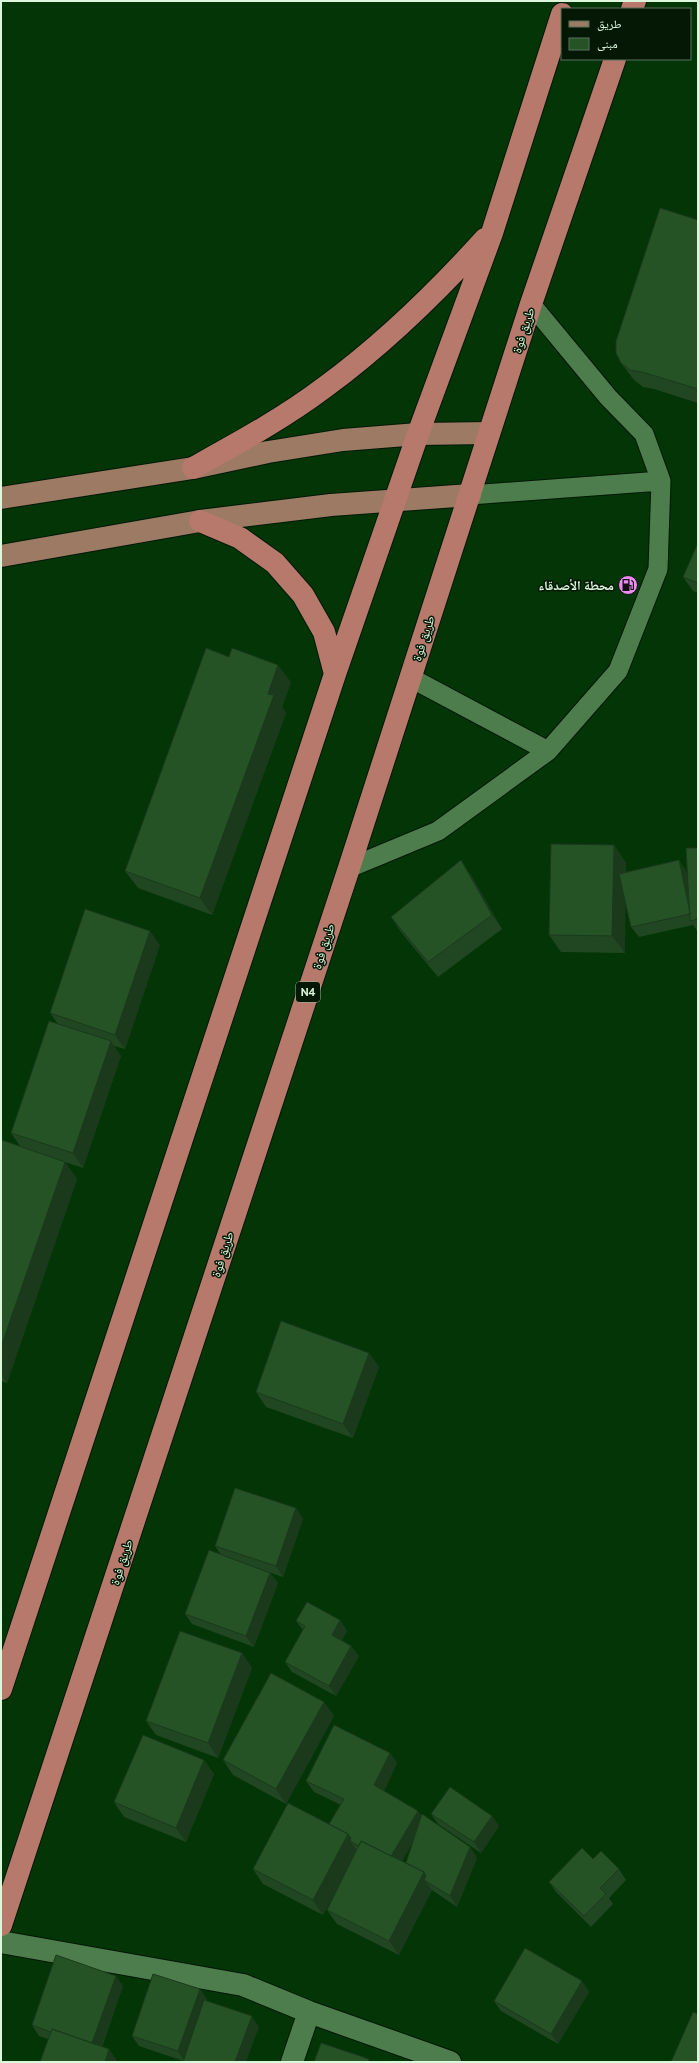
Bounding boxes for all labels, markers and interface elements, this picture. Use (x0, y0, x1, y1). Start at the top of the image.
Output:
legend (561, 8, 691, 60)
text: طريق (597, 16, 622, 31)
text: مبنى (597, 36, 618, 51)
street label: طريق فوة (508, 305, 539, 355)
fuel station icon: محطة الأصدقاء (617, 574, 639, 596)
place label: محطة الأصدقاء (538, 577, 614, 594)
street label: طريق فوة (408, 613, 439, 663)
street label: طريق فوة (308, 921, 339, 971)
road number: N4 (296, 982, 320, 1002)
street label: طريق فوة (207, 1229, 238, 1279)
street label: طريق فوة (106, 1537, 137, 1587)

